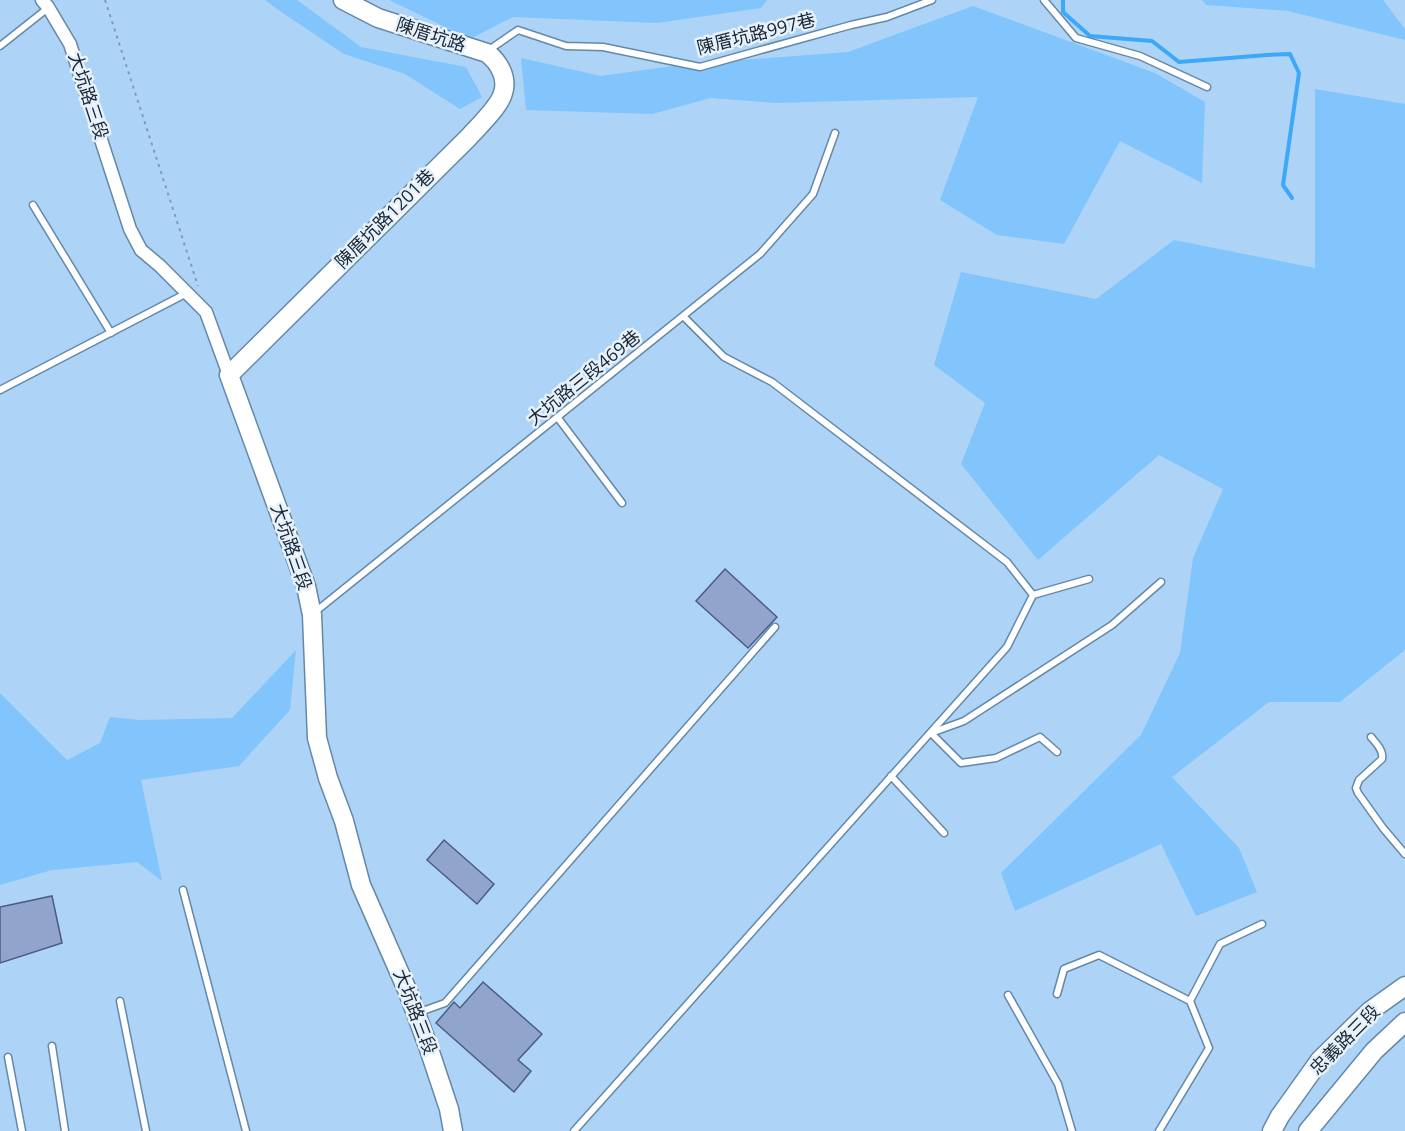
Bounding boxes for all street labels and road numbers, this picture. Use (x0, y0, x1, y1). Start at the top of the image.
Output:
street label: 陳厝坑路997巷 (694, 7, 817, 59)
street label: 陳厝坑路 (393, 12, 469, 57)
street label: 大坑路三段 (64, 49, 114, 142)
street label: 陳厝坑路1201巷 (329, 163, 439, 273)
street label: 大坑路三段469巷 (522, 324, 645, 430)
street label: 大坑路三段 (266, 500, 318, 593)
street label: 大坑路三段 (389, 965, 443, 1058)
street label: 忠義路三段 (1304, 999, 1385, 1080)

